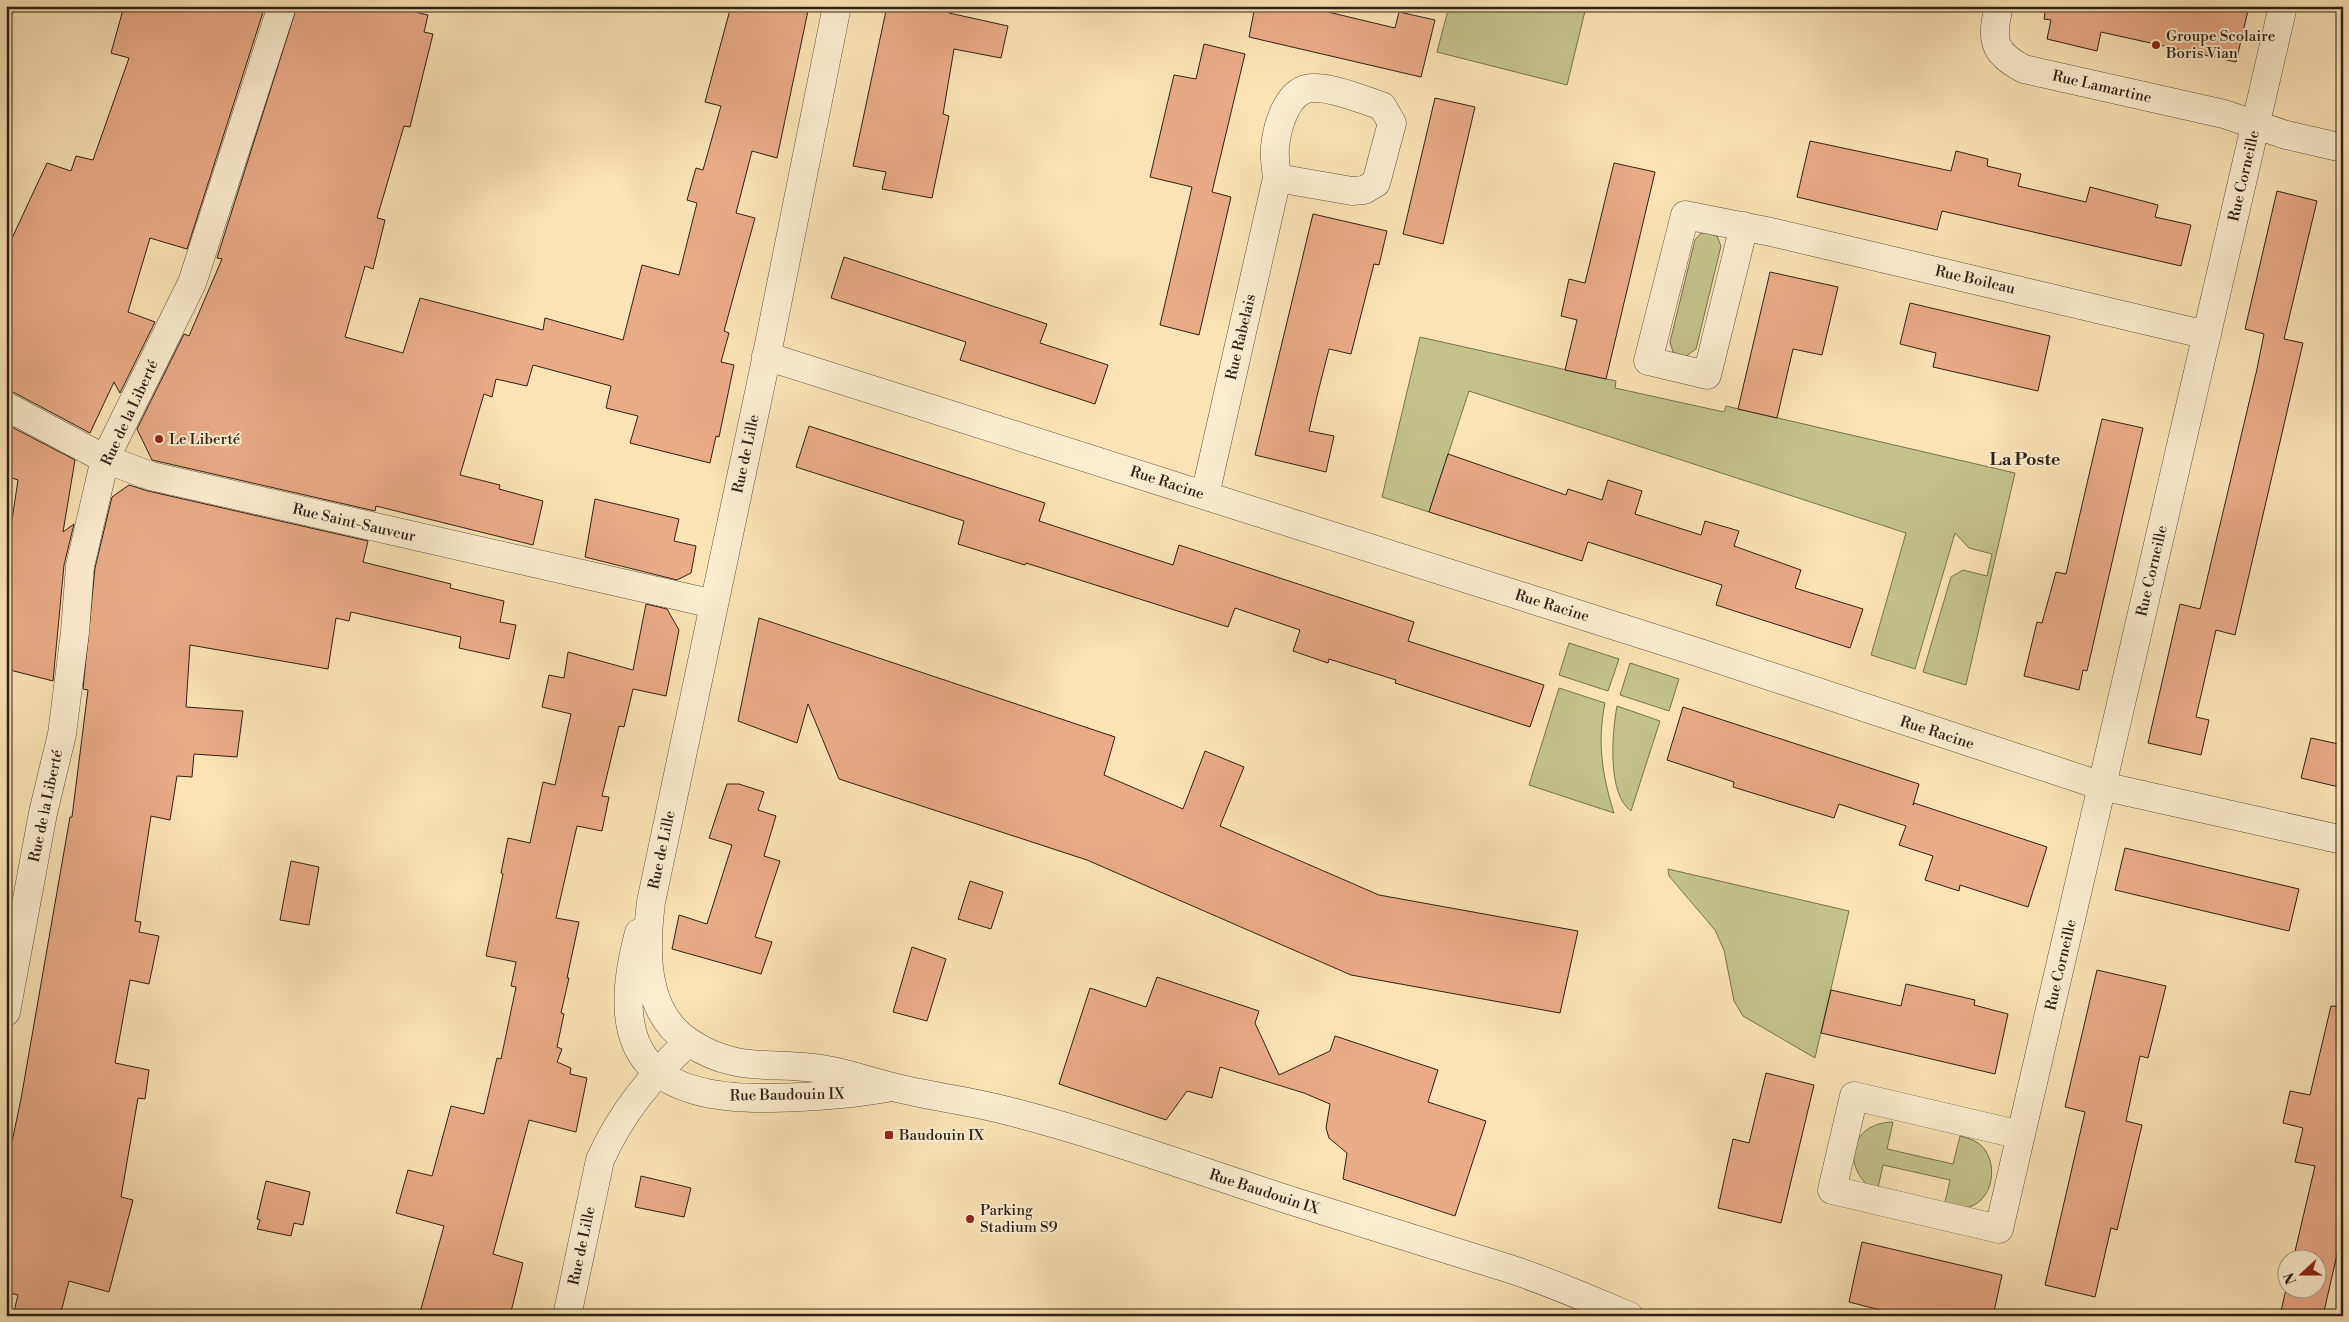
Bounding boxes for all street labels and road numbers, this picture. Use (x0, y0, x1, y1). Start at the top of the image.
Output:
street label: Rue Lamartine (2050, 66, 2154, 108)
street label: Rue Corneille (2224, 129, 2264, 223)
street label: Rue Boileau (1933, 262, 2017, 299)
street label: Rue Rabelais (1222, 292, 1260, 382)
street label: Rue de la Liberté (97, 357, 163, 469)
street label: Rue de Lille (728, 413, 764, 495)
street label: Rue Racine (1127, 462, 1207, 504)
street label: Rue Saint-Sauveur (291, 500, 418, 547)
street label: Rue Corneille (2132, 524, 2172, 618)
street label: Rue Racine (1512, 586, 1592, 626)
street label: Rue Racine (1897, 712, 1977, 754)
street label: Rue de la Liberté (25, 748, 67, 864)
street label: Rue de Lille (644, 809, 680, 891)
street label: Rue Corneille (2041, 918, 2081, 1012)
street label: Rue Baudouin IX (730, 1084, 845, 1105)
street label: Rue Baudouin IX (1207, 1165, 1322, 1219)
street label: Rue de Lille (564, 1205, 600, 1287)

